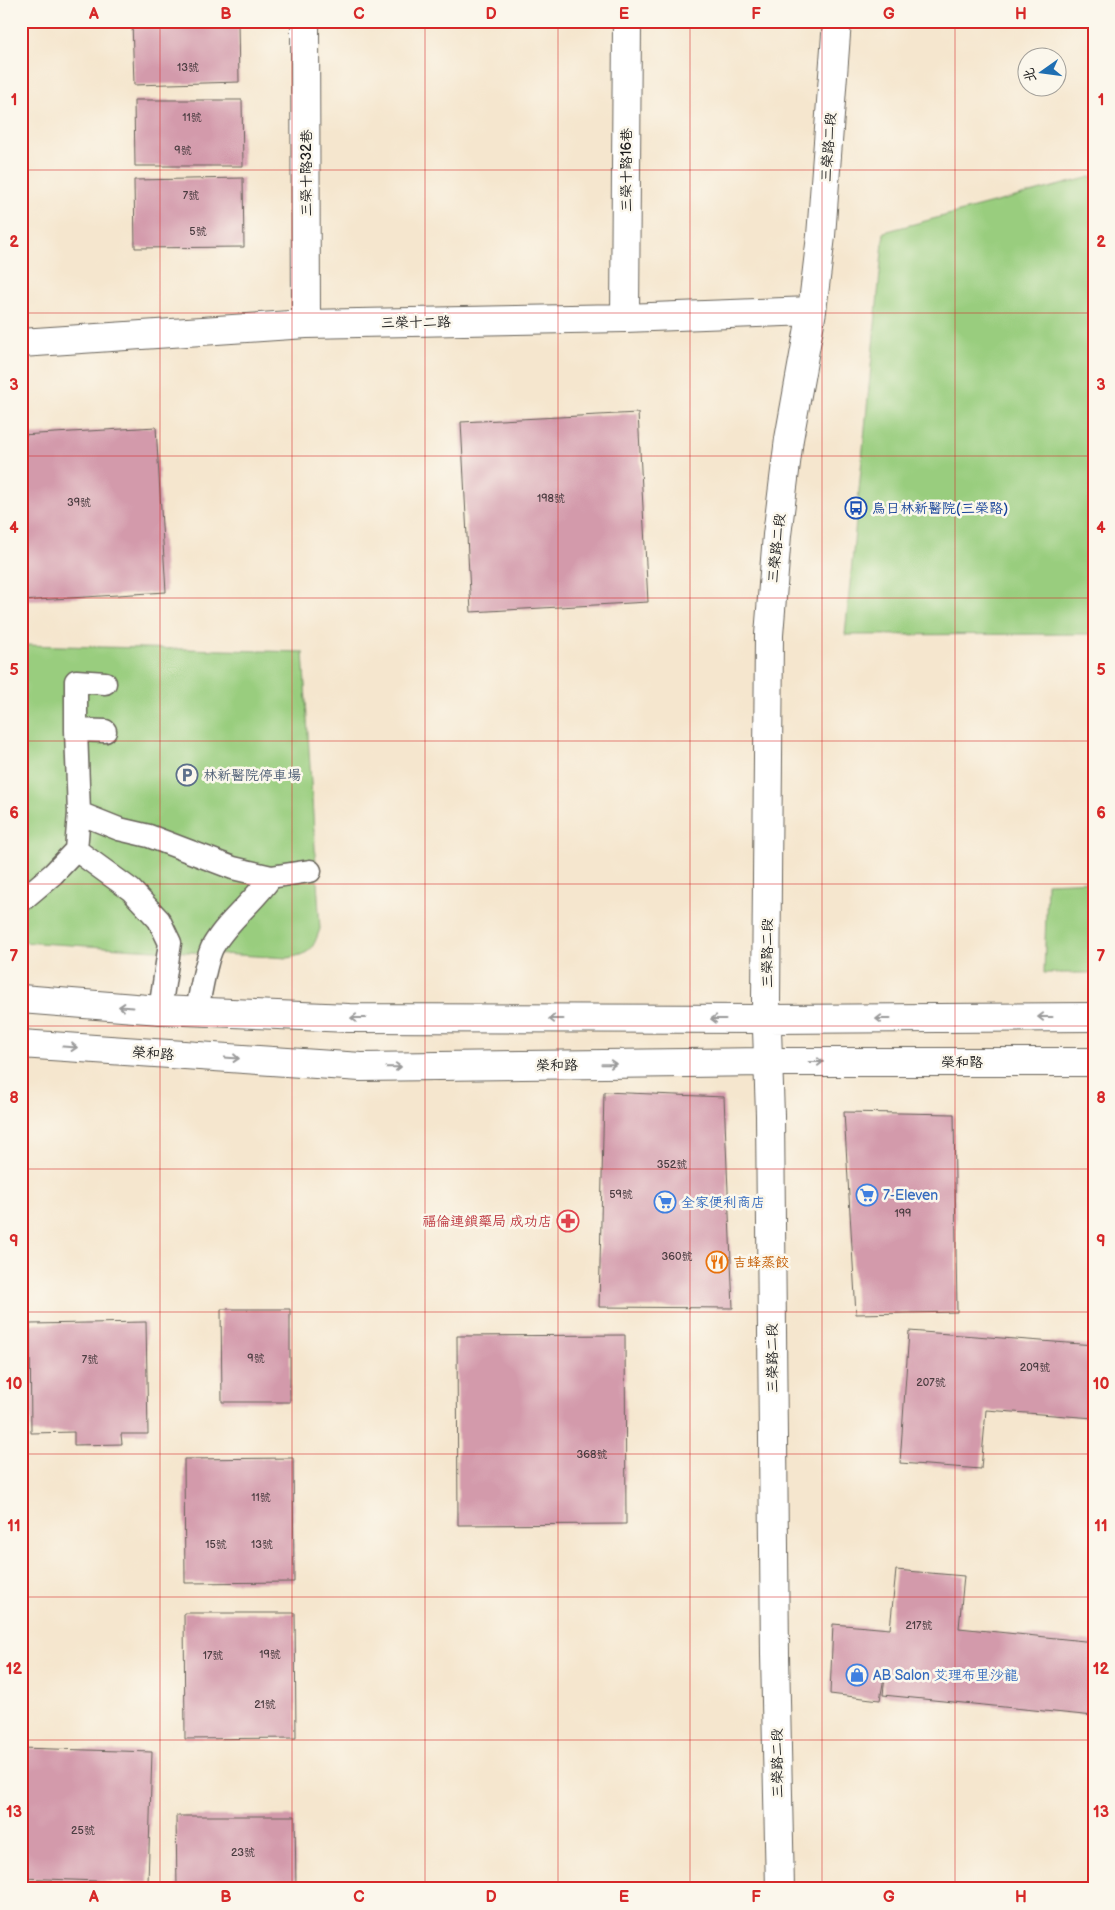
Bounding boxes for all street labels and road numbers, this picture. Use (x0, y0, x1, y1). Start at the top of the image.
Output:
street label: 三榮路二段 (818, 112, 839, 183)
street label: 三榮十路16巷 (618, 127, 635, 212)
street label: 三榮十路32巷 (298, 129, 315, 216)
street label: 三榮十二路 (381, 313, 451, 332)
street label: 三榮路二段 (764, 512, 789, 584)
street label: 三榮路二段 (759, 918, 776, 988)
street label: 榮和路 (131, 1044, 175, 1063)
street label: 榮和路 (941, 1054, 983, 1071)
street label: 榮和路 (536, 1057, 578, 1074)
street label: 三榮路二段 (763, 1323, 782, 1393)
street label: 三榮路二段 (768, 1728, 787, 1798)

